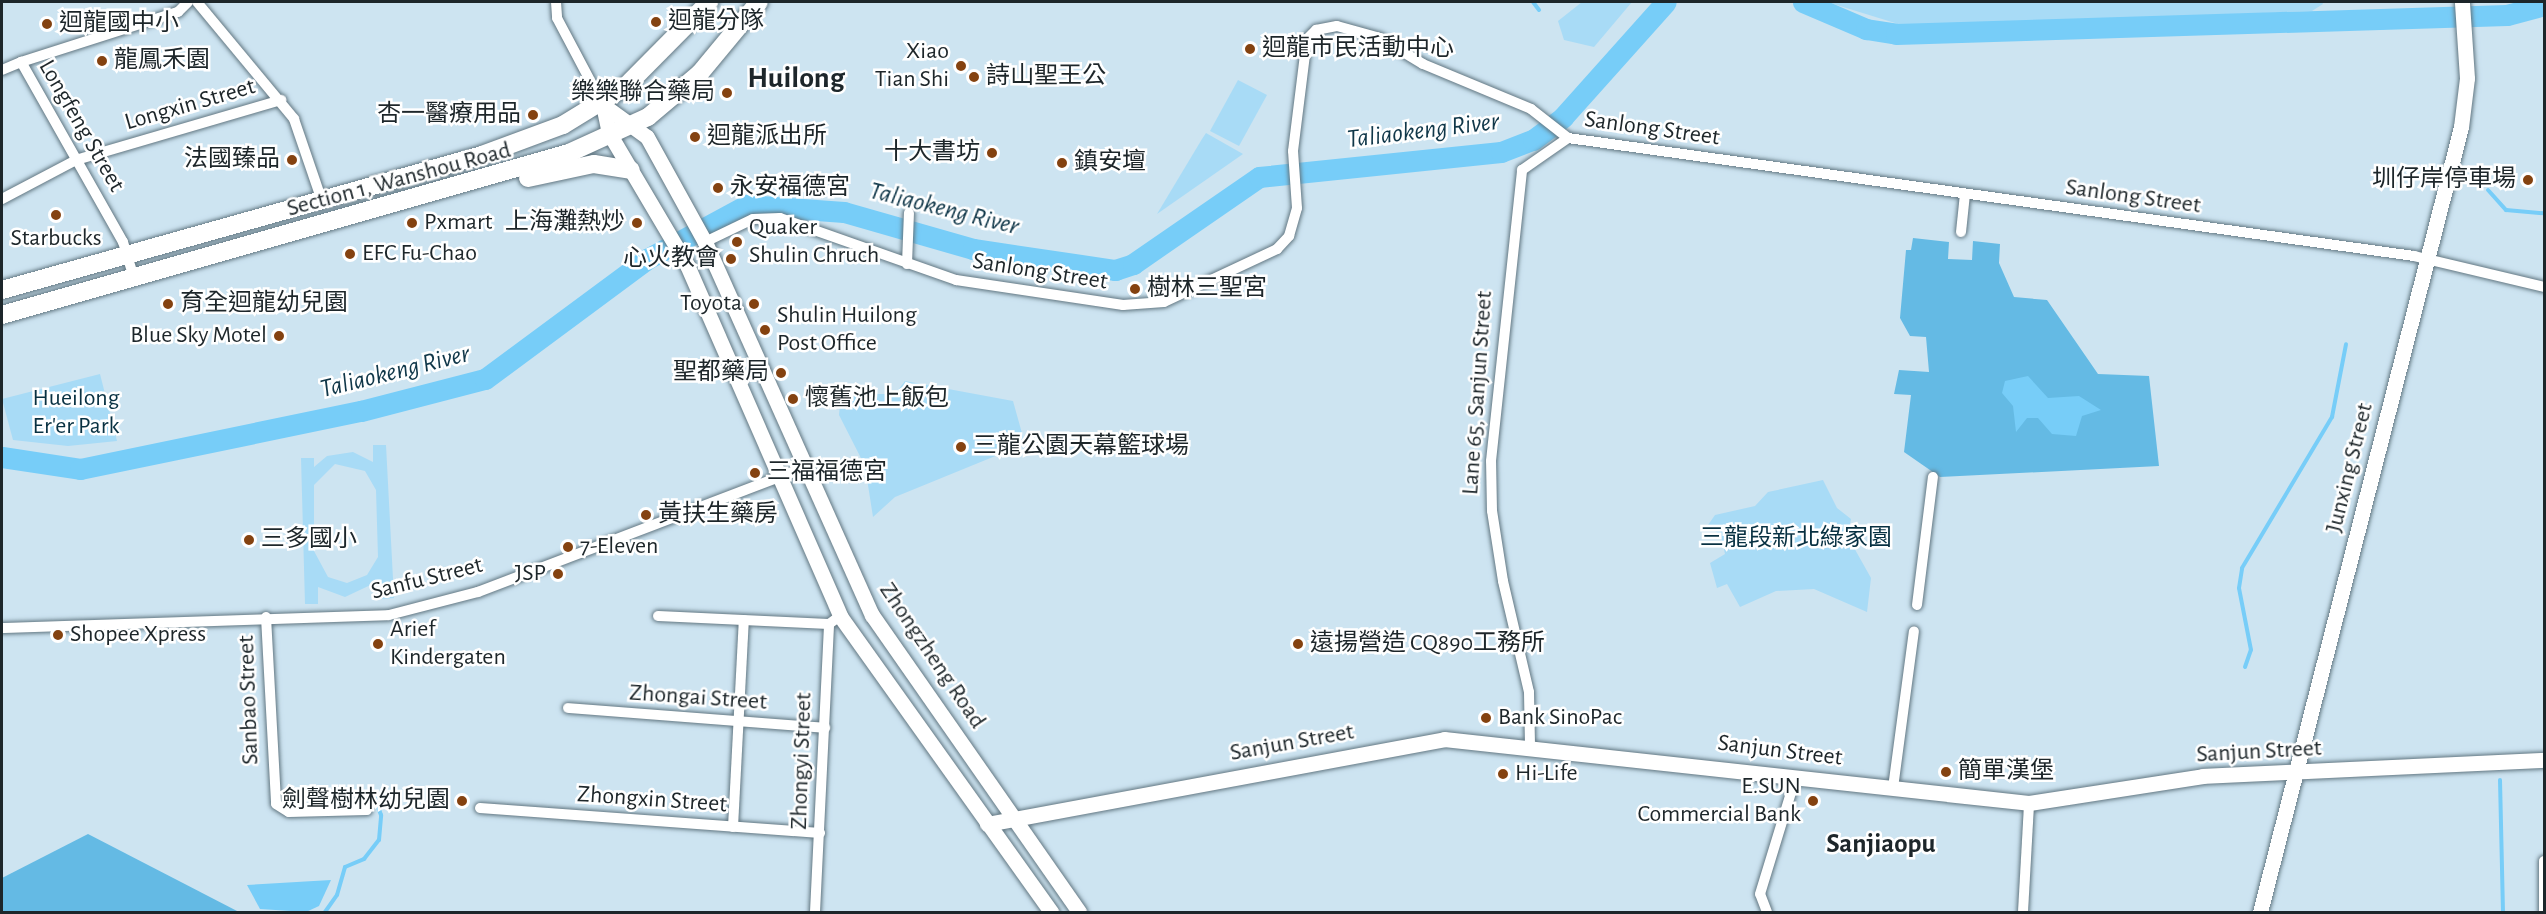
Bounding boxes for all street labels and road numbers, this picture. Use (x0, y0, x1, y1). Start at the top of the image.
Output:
street label: Longfeng Street (32, 55, 130, 197)
street label: Longxin Street (121, 73, 259, 137)
street label: Sanlong Street (1583, 105, 1721, 153)
street label: Section 1, Wanshou Road (284, 136, 514, 224)
street label: Sanlong Street (2064, 173, 2202, 221)
street label: Sanlong Street (971, 247, 1109, 297)
street label: Lane 65, Sanjun Street (1457, 290, 1499, 496)
street label: Junxing Street (2320, 400, 2380, 536)
street label: Sanfu Street (368, 551, 486, 607)
street label: Zhongzheng Road (873, 577, 991, 735)
street label: Sanbao Street (232, 635, 266, 765)
street label: Zhongai Street (628, 679, 768, 717)
street label: Zhongyi Street (785, 692, 819, 830)
street label: Sanjun Street (1228, 718, 1356, 768)
street label: Sanjun Street (1716, 729, 1844, 773)
street label: Sanjun Street (2196, 734, 2322, 770)
street label: Zhongxin Street (576, 780, 728, 820)

